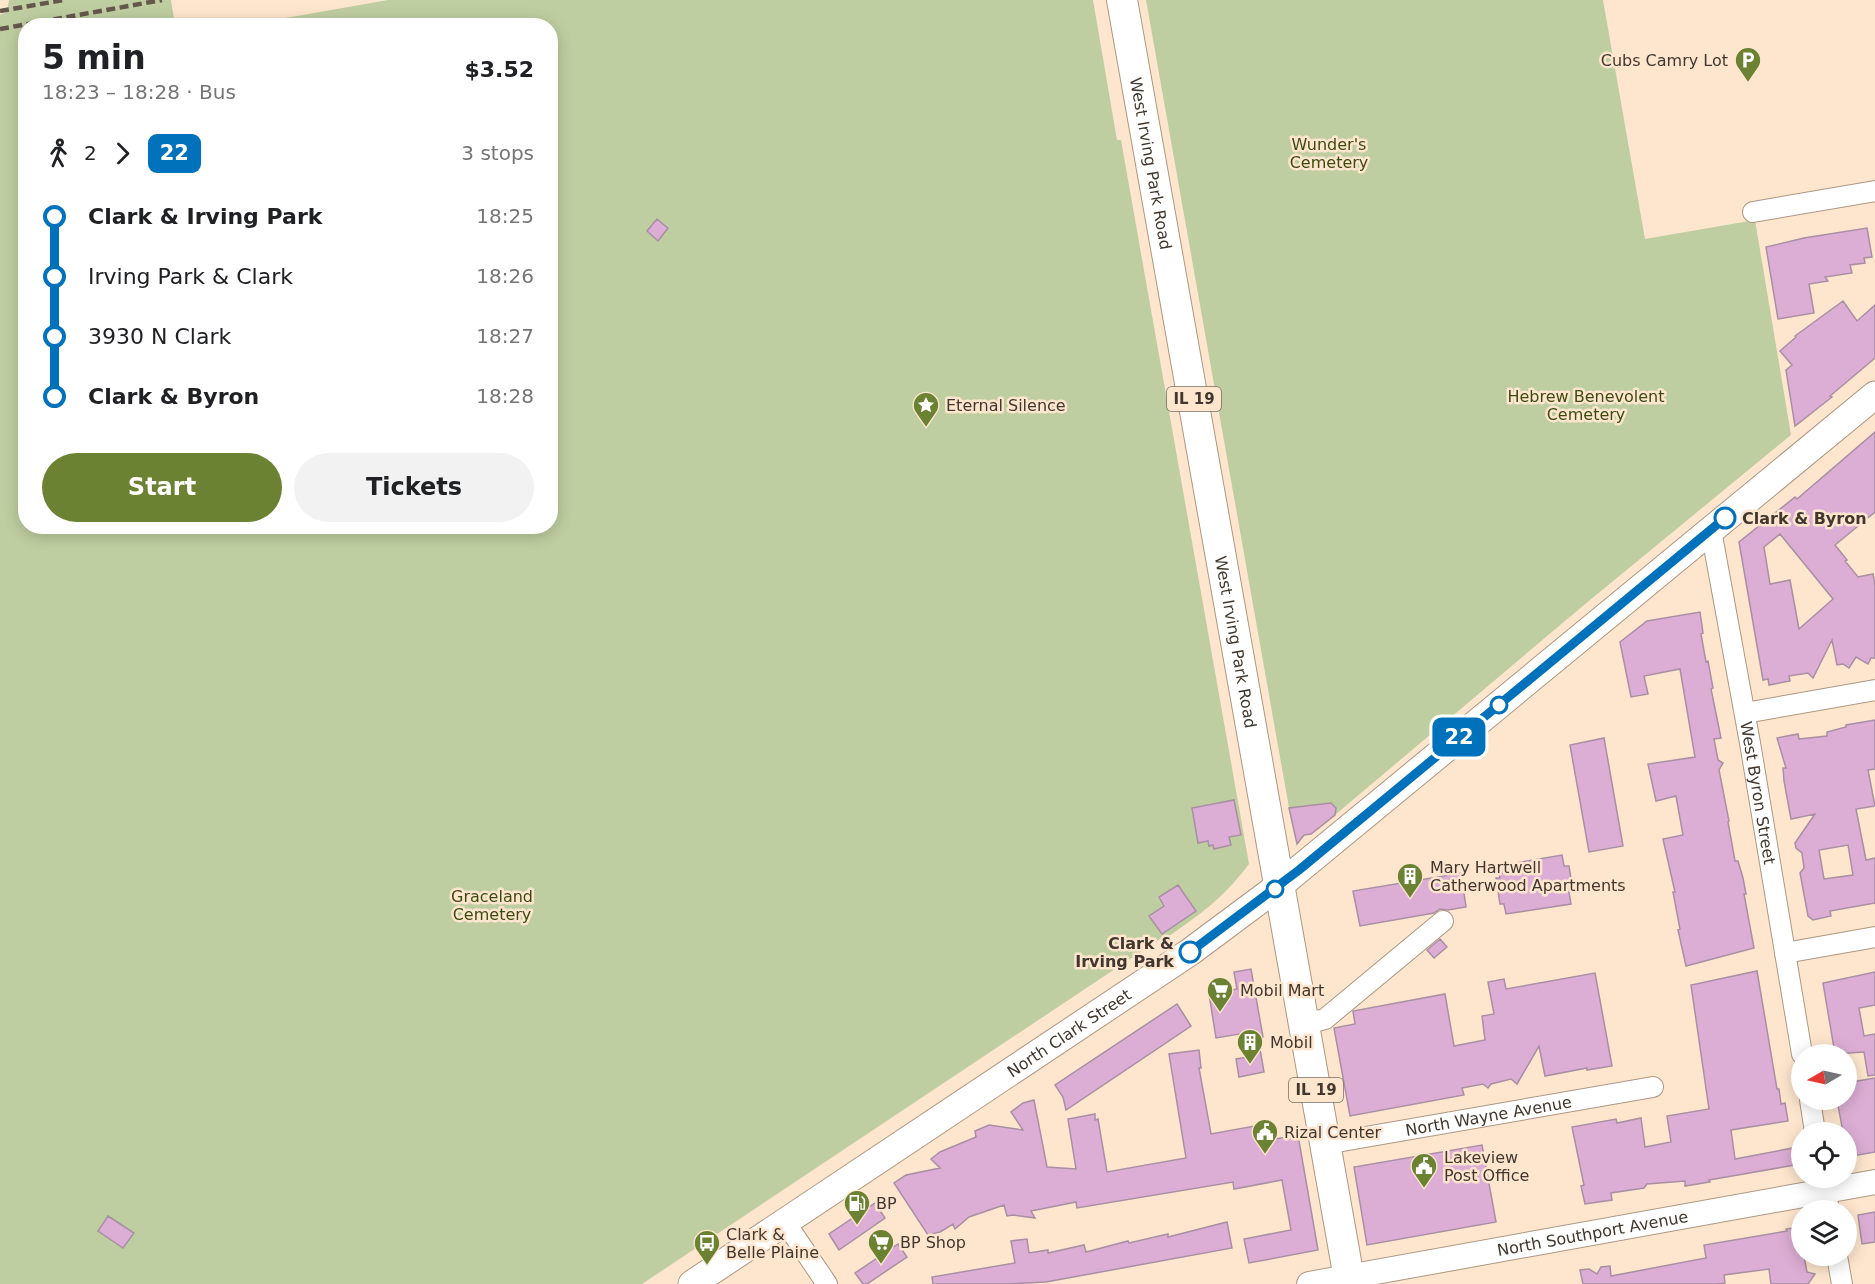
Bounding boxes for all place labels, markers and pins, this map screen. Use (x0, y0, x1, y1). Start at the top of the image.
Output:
parking icon: Cubs Camry Lot (1733, 45, 1763, 83)
place label: Cubs Camry Lot (1601, 51, 1728, 70)
place icon: Eternal Silence (911, 390, 941, 428)
place label: Eternal Silence (946, 396, 1066, 415)
marker: Clark & Byron (1714, 507, 1736, 529)
place label: Clark & Byron (1742, 509, 1867, 528)
unlabelled marker (1490, 696, 1508, 714)
place label: Mary Hartwell Catherwood Apartments (1430, 858, 1626, 895)
building icon: Mary Hartwell Catherwood Apartments (1395, 861, 1425, 899)
unlabelled marker (1266, 880, 1284, 898)
place label: Clark & Irving Park (1075, 934, 1174, 971)
marker: Clark & Irving Park (1179, 941, 1201, 963)
supermarket icon: Mobil Mart (1205, 975, 1235, 1013)
place label: Mobil Mart (1240, 981, 1324, 1000)
building icon: Mobil (1235, 1027, 1265, 1065)
place label: Mobil (1270, 1033, 1313, 1052)
public building icon: Rizal Center (1250, 1117, 1280, 1155)
place label: Rizal Center (1284, 1123, 1382, 1142)
place label: Lakeview Post Office (1444, 1148, 1529, 1185)
public building icon: Lakeview Post Office (1409, 1151, 1439, 1189)
fuel station icon: BP (842, 1188, 872, 1226)
place label: BP (876, 1194, 897, 1213)
place label: Clark & Belle Plaine (726, 1225, 819, 1262)
supermarket icon: BP Shop (866, 1227, 896, 1265)
bus stop icon: Clark & Belle Plaine (692, 1228, 722, 1266)
place label: BP Shop (900, 1233, 966, 1252)

